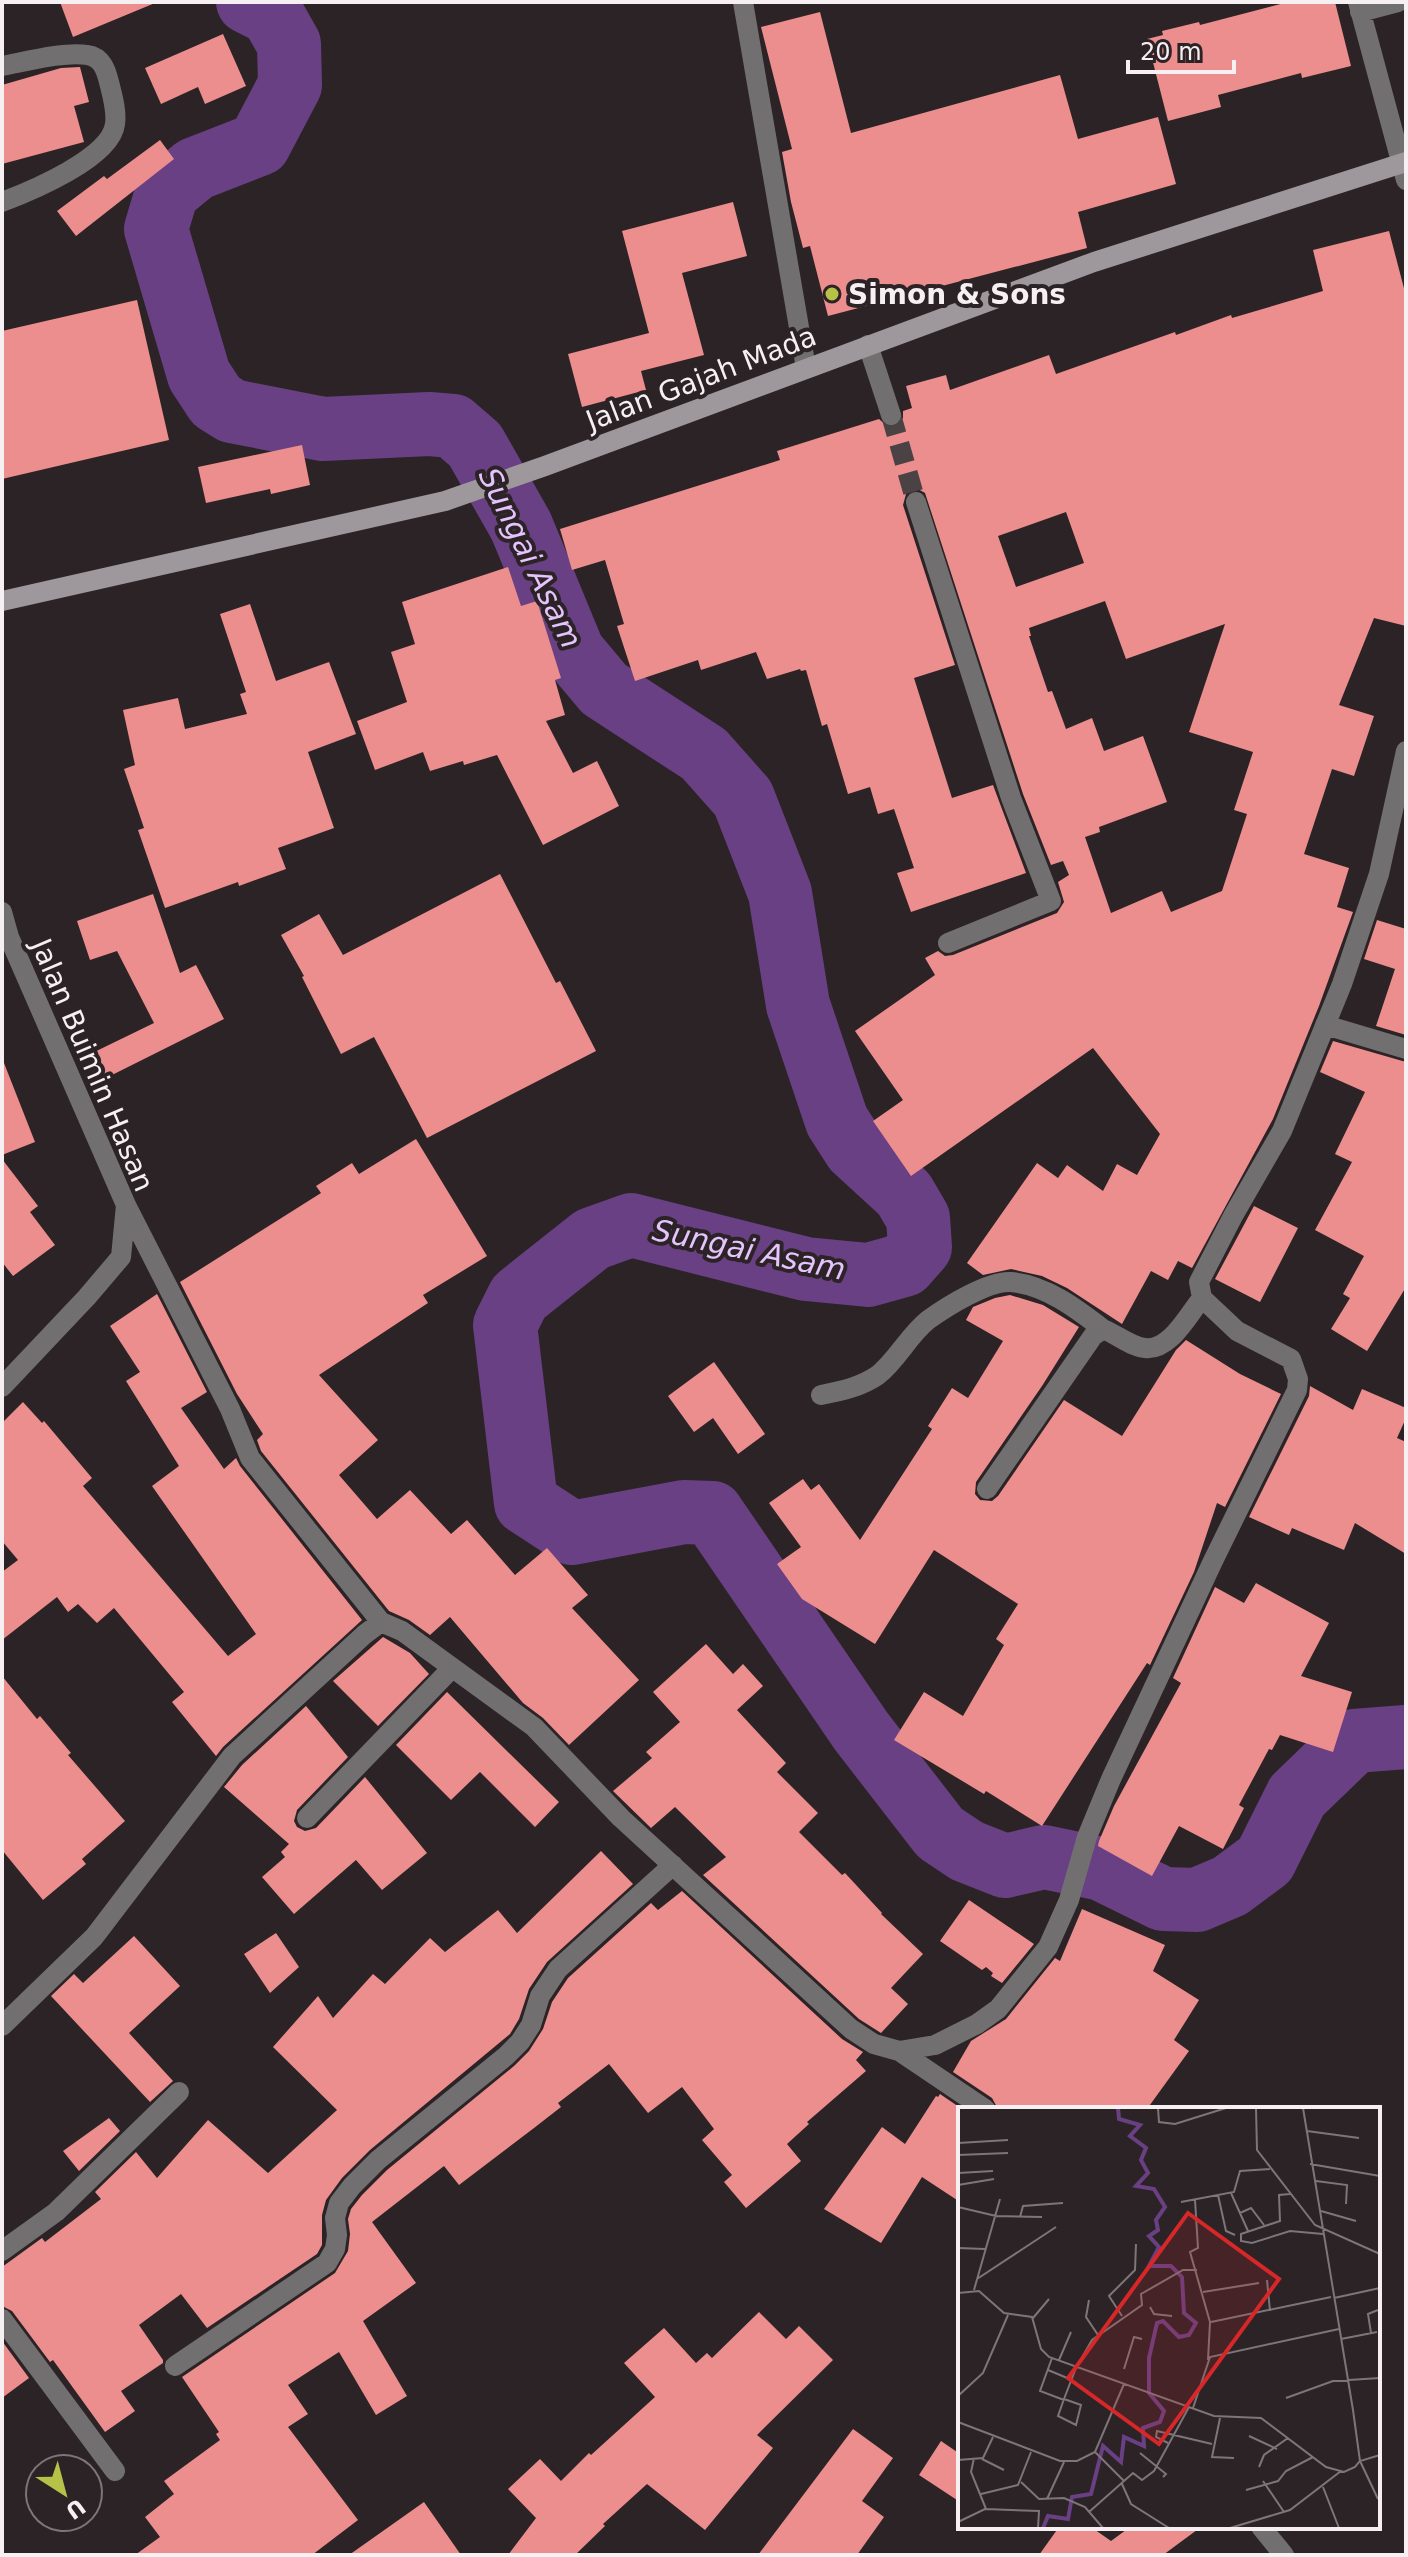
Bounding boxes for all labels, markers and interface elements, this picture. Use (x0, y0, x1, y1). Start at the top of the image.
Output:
scale bar (1128, 24, 1234, 74)
text: 20 m (1140, 38, 1202, 66)
place label: Simon & Sons (848, 278, 1066, 311)
marker: Simon & Sons (823, 285, 841, 303)
street label: Jalan Gajah Mada (580, 319, 821, 438)
water label: Sungai Asam (472, 462, 589, 654)
street label: Jalan Buimin Hasan (24, 932, 161, 1196)
water label: Sungai Asam (650, 1212, 849, 1287)
inset map (958, 2107, 1380, 2529)
north arrow (24, 2453, 104, 2533)
text: U (61, 2493, 90, 2524)

